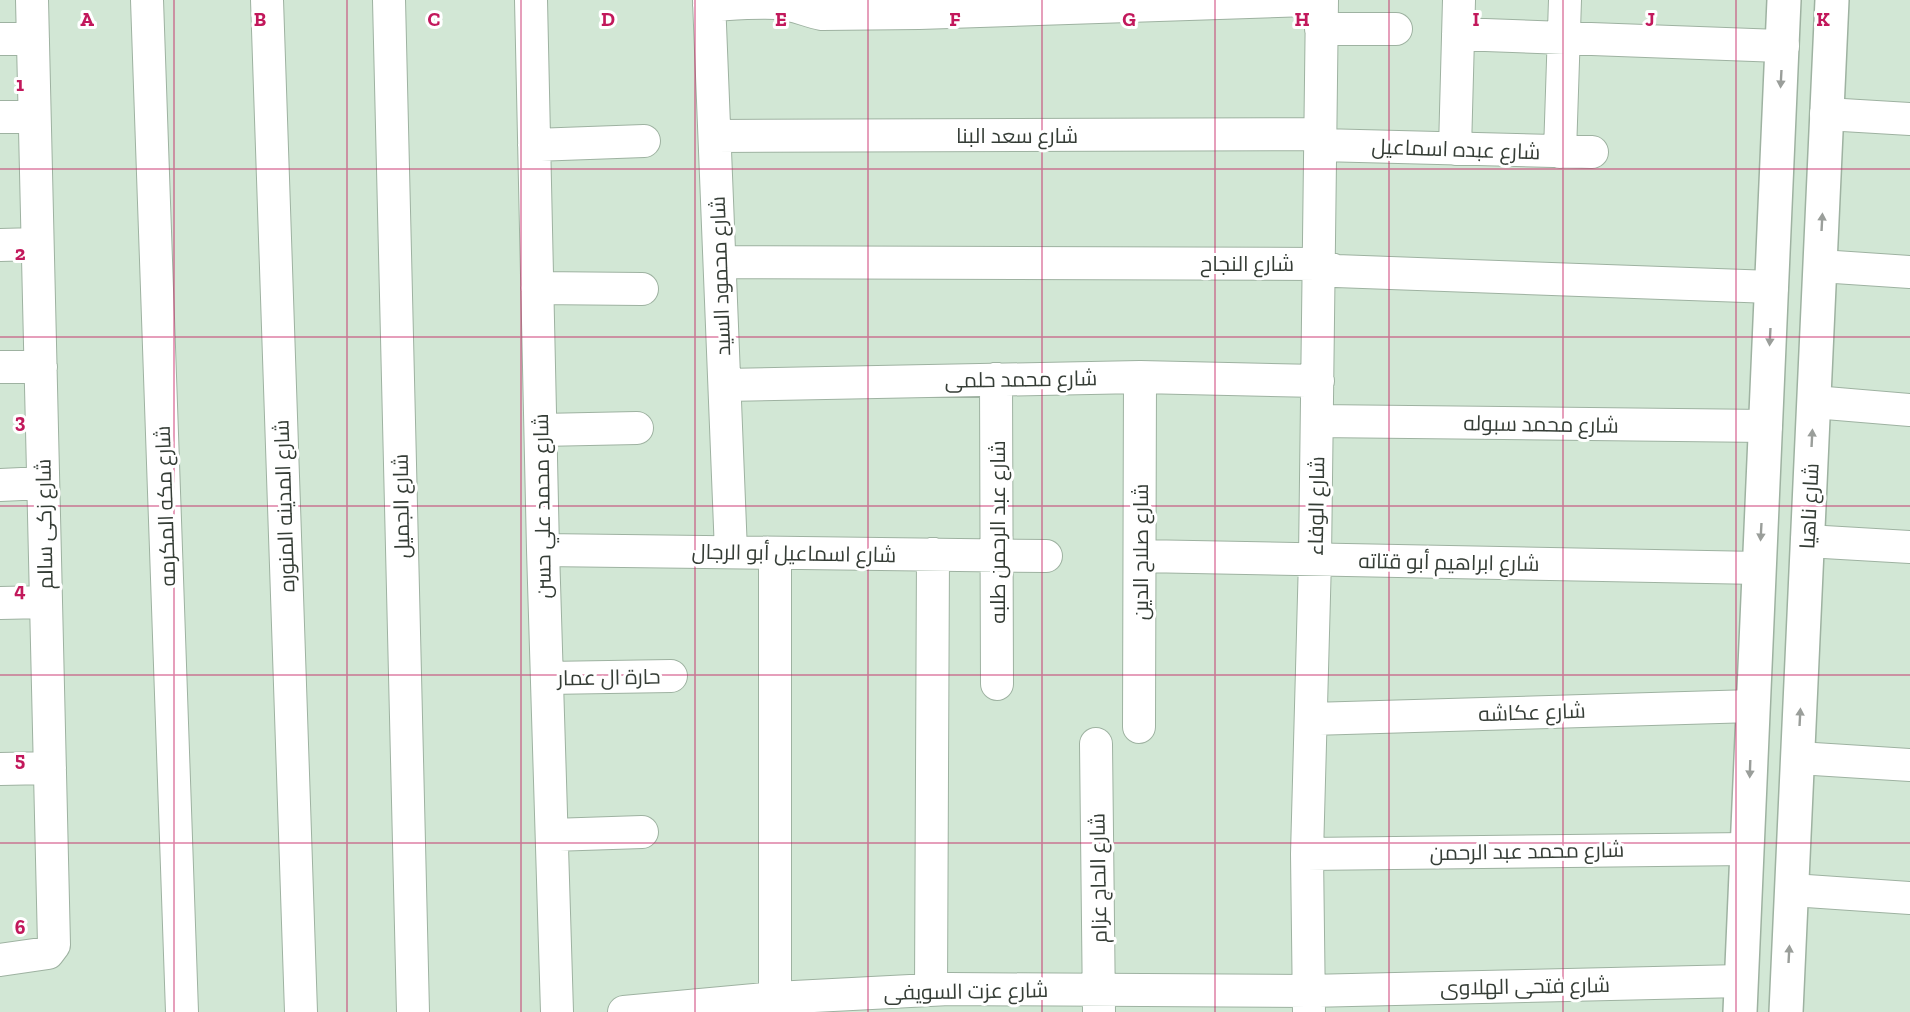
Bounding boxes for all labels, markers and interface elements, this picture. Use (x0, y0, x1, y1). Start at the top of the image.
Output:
text: A (80, 7, 94, 31)
text: B (254, 7, 266, 31)
text: C (428, 7, 441, 31)
text: D (601, 7, 615, 31)
text: E (775, 7, 787, 31)
text: F (949, 7, 961, 31)
text: G (1122, 7, 1136, 31)
text: H (1294, 7, 1310, 31)
text: I (1472, 7, 1480, 31)
text: J (1645, 7, 1655, 31)
text: K (1816, 7, 1830, 31)
one-way arrow (1777, 70, 1786, 89)
text: 1 (16, 72, 24, 96)
street label: شارع سعد البنا (956, 123, 1078, 150)
street label: شارع عبده اسماعيل (1371, 134, 1541, 166)
street label: شارع محمود السيد (705, 196, 737, 356)
one-way arrow (1817, 213, 1826, 232)
text: 2 (15, 241, 26, 265)
street label: شارع النجاح (1200, 251, 1294, 278)
one-way arrow (1765, 328, 1774, 347)
street label: شارع محمد حلمى (944, 365, 1098, 395)
text: 3 (15, 409, 26, 433)
street label: شارع محمد سبوله (1463, 410, 1619, 440)
street label: شارع محمد علي حسن (528, 413, 560, 599)
street label: شارع المدينه المنوره (268, 419, 302, 593)
street label: شارع مكه المكرمه (150, 425, 182, 587)
one-way arrow (1808, 429, 1817, 448)
street label: شارع عبد الرحمن طلبه (985, 440, 1012, 624)
street label: شارع الجميل (388, 453, 416, 558)
street label: شارع الوفاء (1303, 456, 1331, 556)
street label: شارع زكى سالم (30, 458, 60, 590)
street label: شارع ناهيا (1794, 462, 1826, 550)
street label: شارع صلاح الدين (1128, 484, 1155, 620)
one-way arrow (1756, 523, 1765, 542)
street label: شارع اسماعيل أبو الرجال (691, 539, 897, 569)
street label: شارع ابراهيم أبو قتاته (1358, 548, 1540, 578)
text: 4 (14, 578, 26, 602)
street label: حارة ال عمار (556, 664, 661, 691)
street label: شارع عكاشه (1478, 698, 1586, 728)
one-way arrow (1795, 707, 1804, 726)
text: 5 (15, 747, 25, 771)
one-way arrow (1746, 759, 1755, 778)
street label: شارع الحاج عزام (1084, 813, 1114, 943)
street label: شارع محمد عبد الرحمن (1429, 837, 1625, 867)
text: 6 (15, 915, 26, 939)
one-way arrow (1785, 944, 1794, 963)
street label: شارع فتحى الهلاوى (1440, 972, 1610, 1002)
street label: شارع عزت السويفى (883, 977, 1049, 1007)

